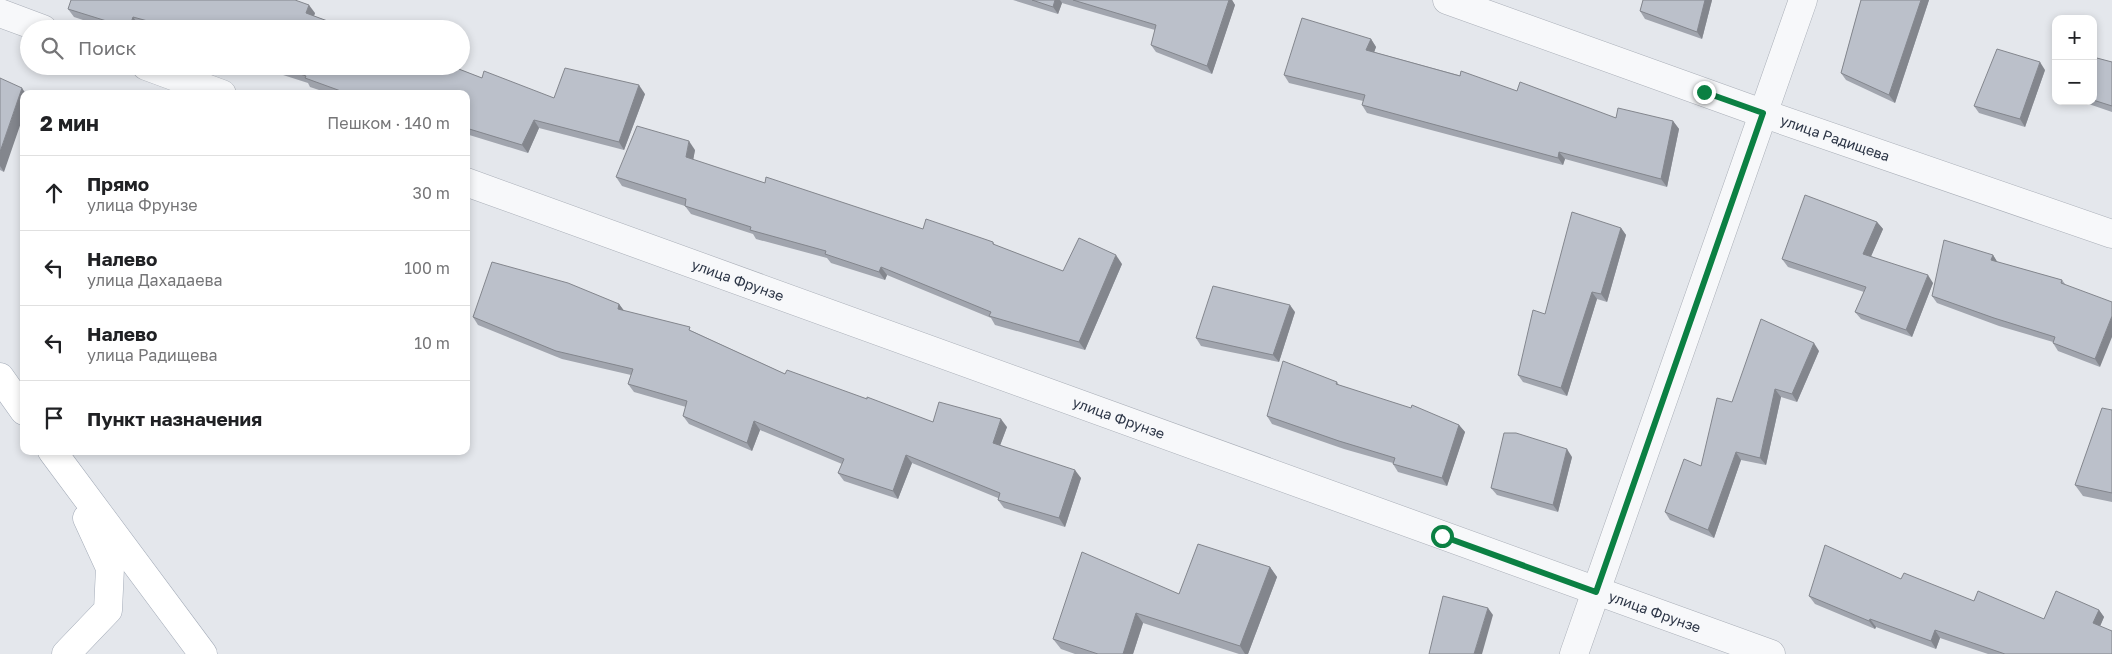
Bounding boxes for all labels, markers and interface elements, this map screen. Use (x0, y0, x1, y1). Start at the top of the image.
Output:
map controls (2052, 15, 2097, 105)
button: + (2052, 15, 2097, 60)
search box (20, 20, 470, 75)
icon: search (38, 34, 66, 62)
text: Поиск (78, 36, 137, 59)
button: − (2052, 60, 2097, 105)
route end (1693, 81, 1716, 104)
text: 2 мин (40, 110, 99, 136)
street label: улица Радищева (1778, 111, 1892, 165)
text: Пешком · 140 m (327, 113, 450, 133)
text: Прямо (87, 172, 149, 195)
icon: ahead (40, 179, 68, 207)
text: 30 m (413, 183, 450, 203)
text: улица Фрунзе (87, 195, 198, 215)
text: Налево (87, 247, 157, 270)
icon: left (40, 254, 68, 282)
street label: улица Фрунзе (690, 255, 786, 304)
text: 100 m (404, 258, 450, 278)
text: улица Дахадаева (87, 270, 223, 290)
text: Налево (87, 322, 157, 345)
icon: left (40, 329, 68, 357)
text: 10 m (414, 333, 450, 353)
text: улица Радищева (87, 345, 218, 365)
street label: улица Фрунзе (1070, 393, 1167, 442)
icon: arrive (40, 404, 68, 432)
text: Пункт назначения (87, 407, 262, 430)
route start (1431, 525, 1454, 548)
street label: улица Фрунзе (1606, 587, 1703, 636)

